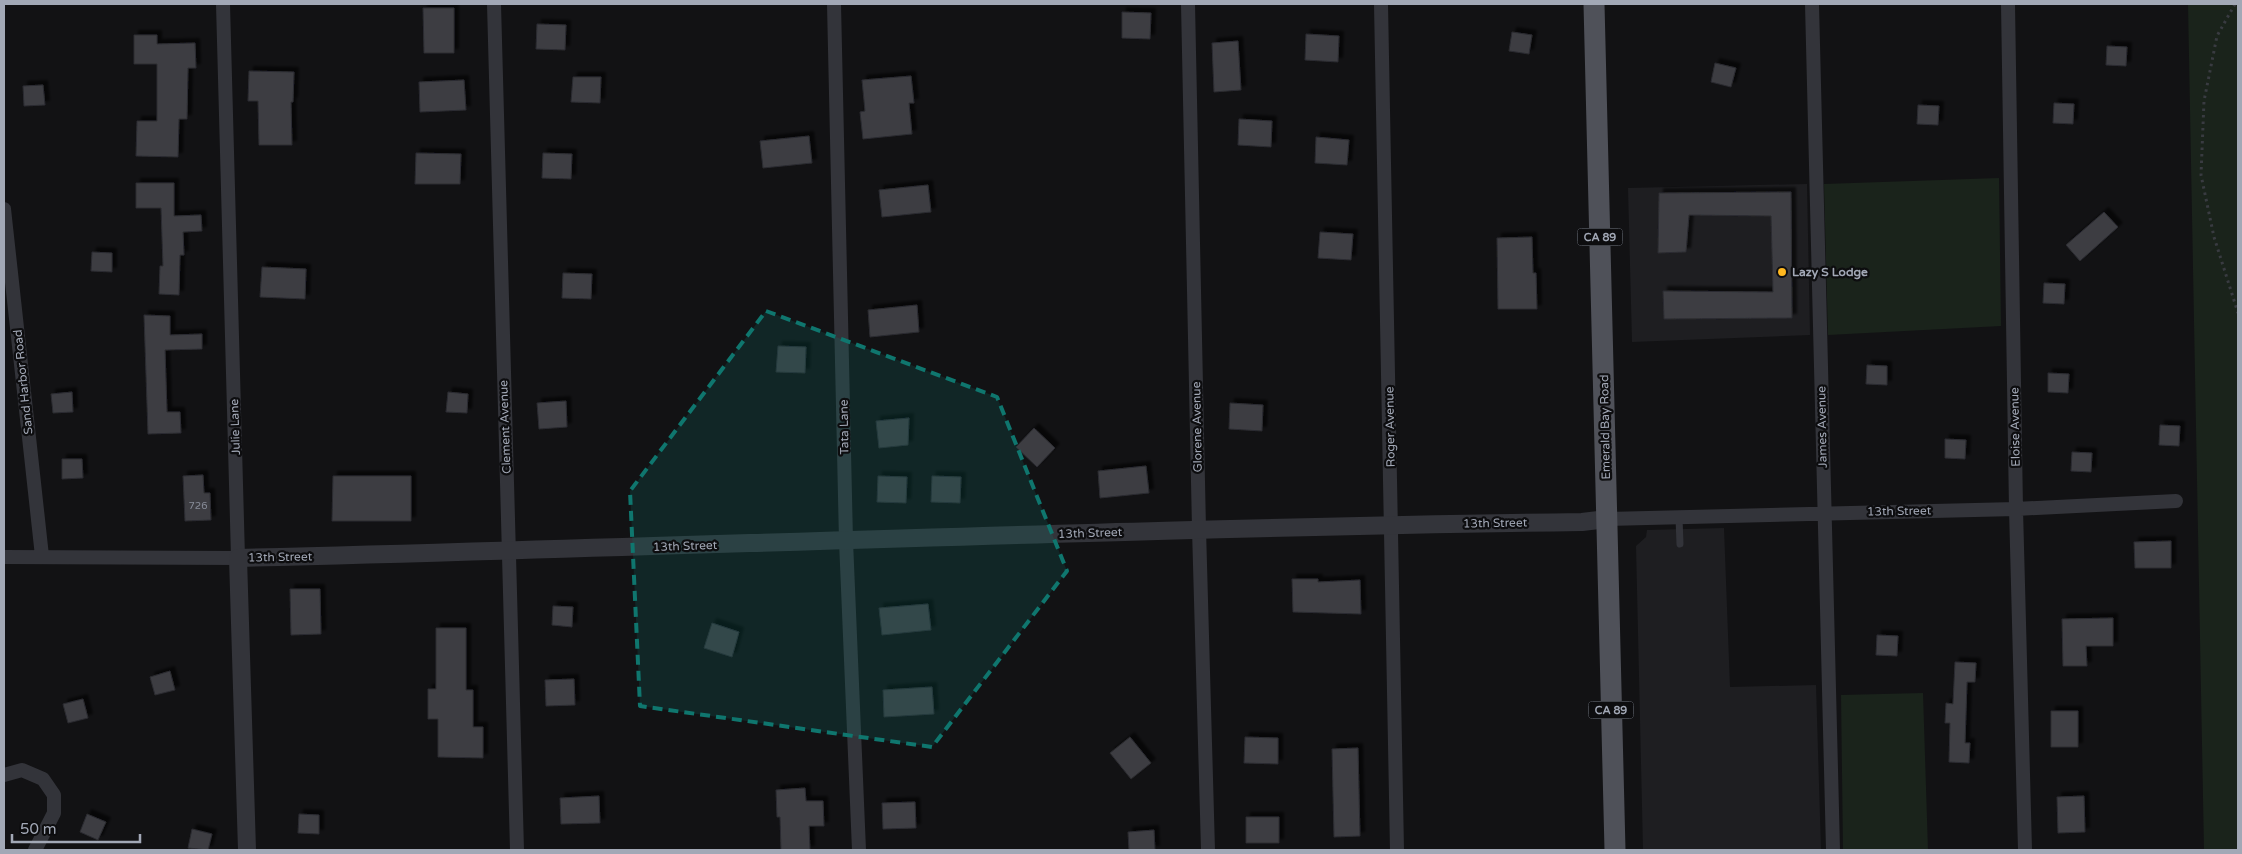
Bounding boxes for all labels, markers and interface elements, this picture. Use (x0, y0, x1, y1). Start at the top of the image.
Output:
road number: CA 89 (1578, 228, 1622, 246)
place label: Lazy S Lodge (1792, 265, 1868, 280)
marker: Lazy S Lodge (1776, 266, 1788, 278)
street label: Sand Harbor Road (11, 329, 35, 435)
street label: Emerald Bay Road (1597, 374, 1613, 480)
street label: Clement Avenue (496, 380, 514, 474)
street label: Glorene Avenue (1189, 381, 1205, 472)
street label: Roger Avenue (1382, 386, 1398, 468)
street label: James Avenue (1814, 386, 1830, 468)
street label: Eloise Avenue (2007, 387, 2023, 467)
street label: Julie Lane (227, 398, 243, 456)
street label: Tata Lane (837, 399, 851, 455)
house number: 726 (189, 500, 207, 512)
street label: 13th Street (1867, 503, 1932, 519)
street label: 13th Street (1463, 515, 1528, 531)
street label: 13th Street (1058, 525, 1123, 541)
street label: 13th Street (653, 538, 718, 554)
street label: 13th Street (248, 549, 313, 565)
road number: CA 89 (1588, 702, 1634, 718)
scale bar (12, 812, 140, 844)
text: 50 m (20, 820, 57, 838)

